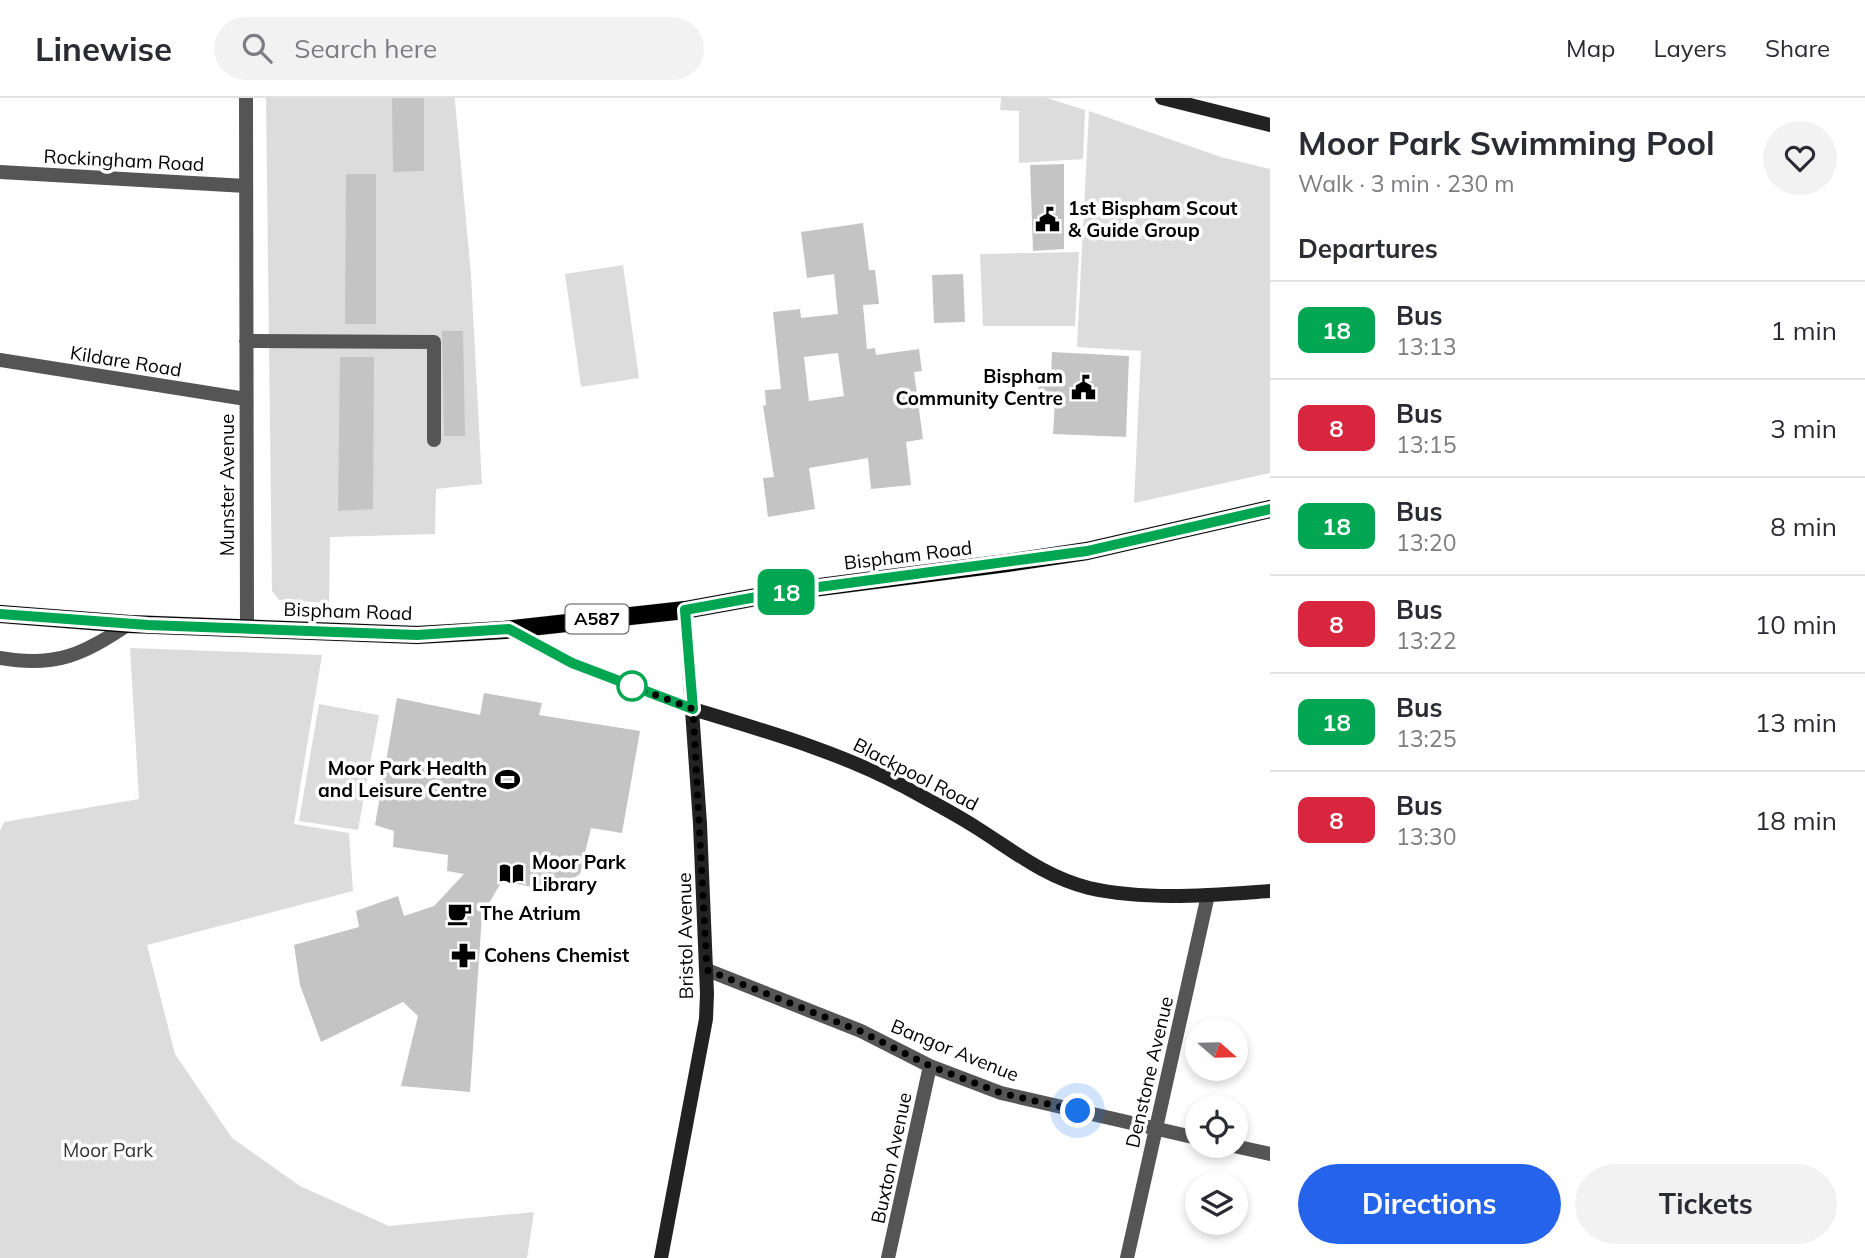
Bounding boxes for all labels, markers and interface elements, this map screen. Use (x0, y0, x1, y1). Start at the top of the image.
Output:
search box (214, 17, 704, 80)
text: Linewise (35, 28, 172, 69)
icon: search (238, 29, 276, 67)
text: Search here (294, 32, 437, 65)
text: Map (1566, 33, 1615, 63)
text: Layers (1653, 33, 1727, 63)
text: Share (1765, 33, 1830, 63)
button: heart (1763, 121, 1837, 195)
text: Moor Park Swimming Pool (1298, 122, 1715, 163)
street label: Rockingham Road (43, 144, 205, 176)
text: Walk · 3 min · 230 m (1298, 169, 1515, 198)
place label: 1st Bispham Scout & Guide Group (1068, 196, 1238, 242)
public building icon: 1st Bispham Scout & Guide Group (1034, 205, 1062, 233)
text: Departures (1298, 232, 1438, 265)
text: Bus (1396, 299, 1442, 332)
text: 1 min (1770, 314, 1837, 347)
text: 18 (1322, 315, 1351, 345)
text: 13:13 (1396, 332, 1456, 361)
street label: Kildare Road (69, 340, 183, 382)
place label: Bispham Community Centre (895, 364, 1063, 410)
public building icon: Bispham Community Centre (1069, 373, 1097, 401)
text: Bus (1396, 397, 1442, 430)
text: 3 min (1770, 412, 1837, 445)
text: 8 (1329, 413, 1344, 443)
street label: Munster Avenue (215, 414, 239, 556)
text: 13:15 (1396, 430, 1456, 459)
text: Bus (1396, 495, 1442, 528)
text: 8 min (1770, 510, 1837, 543)
text: 18 (1322, 511, 1351, 541)
text: 13:20 (1396, 528, 1456, 557)
street label: Bispham Road (843, 535, 973, 575)
line badge: 18 (754, 569, 818, 615)
text: 18 (772, 577, 800, 607)
text: Bus (1396, 593, 1442, 626)
street label: Bispham Road (283, 597, 413, 625)
road number: A587 (566, 604, 628, 634)
text: 10 min (1755, 608, 1837, 641)
text: 8 (1329, 609, 1344, 639)
text: 13:22 (1396, 626, 1456, 655)
unlabelled marker (617, 671, 647, 701)
text: Bus (1396, 691, 1442, 724)
text: 13 min (1755, 706, 1837, 739)
text: 18 (1322, 707, 1351, 737)
text: 13:25 (1396, 724, 1456, 753)
street label: Blackpool Road (849, 732, 983, 816)
place label: Moor Park Health and Leisure Centre (318, 756, 487, 802)
sports icon: Moor Park Health and Leisure Centre (493, 765, 521, 793)
text: Bus (1396, 789, 1442, 822)
text: 18 min (1755, 804, 1837, 837)
text: 8 (1329, 805, 1344, 835)
text: 13:30 (1396, 822, 1456, 851)
place label: Moor Park Library (532, 850, 626, 896)
library icon: Moor Park Library (498, 859, 526, 887)
street label: Bristol Avenue (672, 872, 698, 1000)
cafe icon: The Atrium (446, 899, 474, 927)
place label: The Atrium (480, 901, 581, 925)
pharmacy icon: Cohens Chemist (450, 941, 478, 969)
place label: Cohens Chemist (484, 943, 629, 967)
street label: Denstone Avenue (1120, 994, 1178, 1150)
street label: Bangor Avenue (888, 1013, 1022, 1087)
north arrow (1185, 1018, 1248, 1082)
map controls (1185, 1018, 1248, 1235)
street label: Buxton Avenue (865, 1090, 917, 1226)
your location (1060, 1093, 1095, 1128)
button: locate (1185, 1095, 1248, 1158)
park label: Moor Park (63, 1138, 153, 1162)
button: Directions (1298, 1164, 1561, 1244)
button: Tickets (1575, 1164, 1837, 1244)
button: layers (1185, 1172, 1248, 1235)

